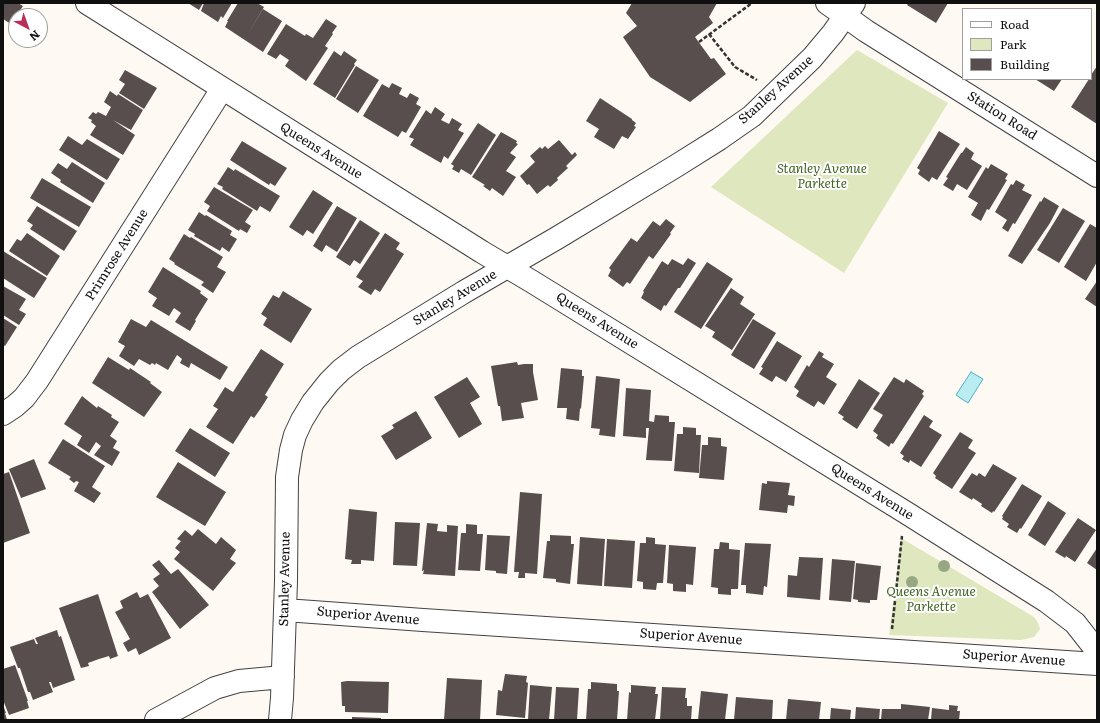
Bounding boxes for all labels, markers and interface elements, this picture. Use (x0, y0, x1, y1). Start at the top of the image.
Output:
north arrow (8, 8, 48, 48)
legend (962, 8, 1092, 80)
text: Road (1000, 15, 1029, 33)
text: N (26, 27, 44, 45)
text: Park (1000, 35, 1026, 53)
street label: Stanley Avenue (736, 53, 816, 127)
text: Building (1000, 55, 1049, 73)
street label: Station Road (964, 88, 1040, 144)
street label: Queens Avenue (277, 119, 365, 183)
park label: Stanley Avenue Parkette (777, 161, 867, 192)
street label: Primrose Avenue (83, 206, 151, 304)
street label: Stanley Avenue (410, 267, 500, 329)
street label: Queens Avenue (553, 289, 641, 353)
street label: Queens Avenue (828, 460, 916, 524)
street label: Stanley Avenue (276, 531, 294, 627)
park label: Queens Avenue Parkette (886, 584, 976, 615)
street label: Superior Avenue (316, 604, 420, 628)
street label: Superior Avenue (639, 626, 743, 648)
street label: Superior Avenue (962, 647, 1066, 669)

